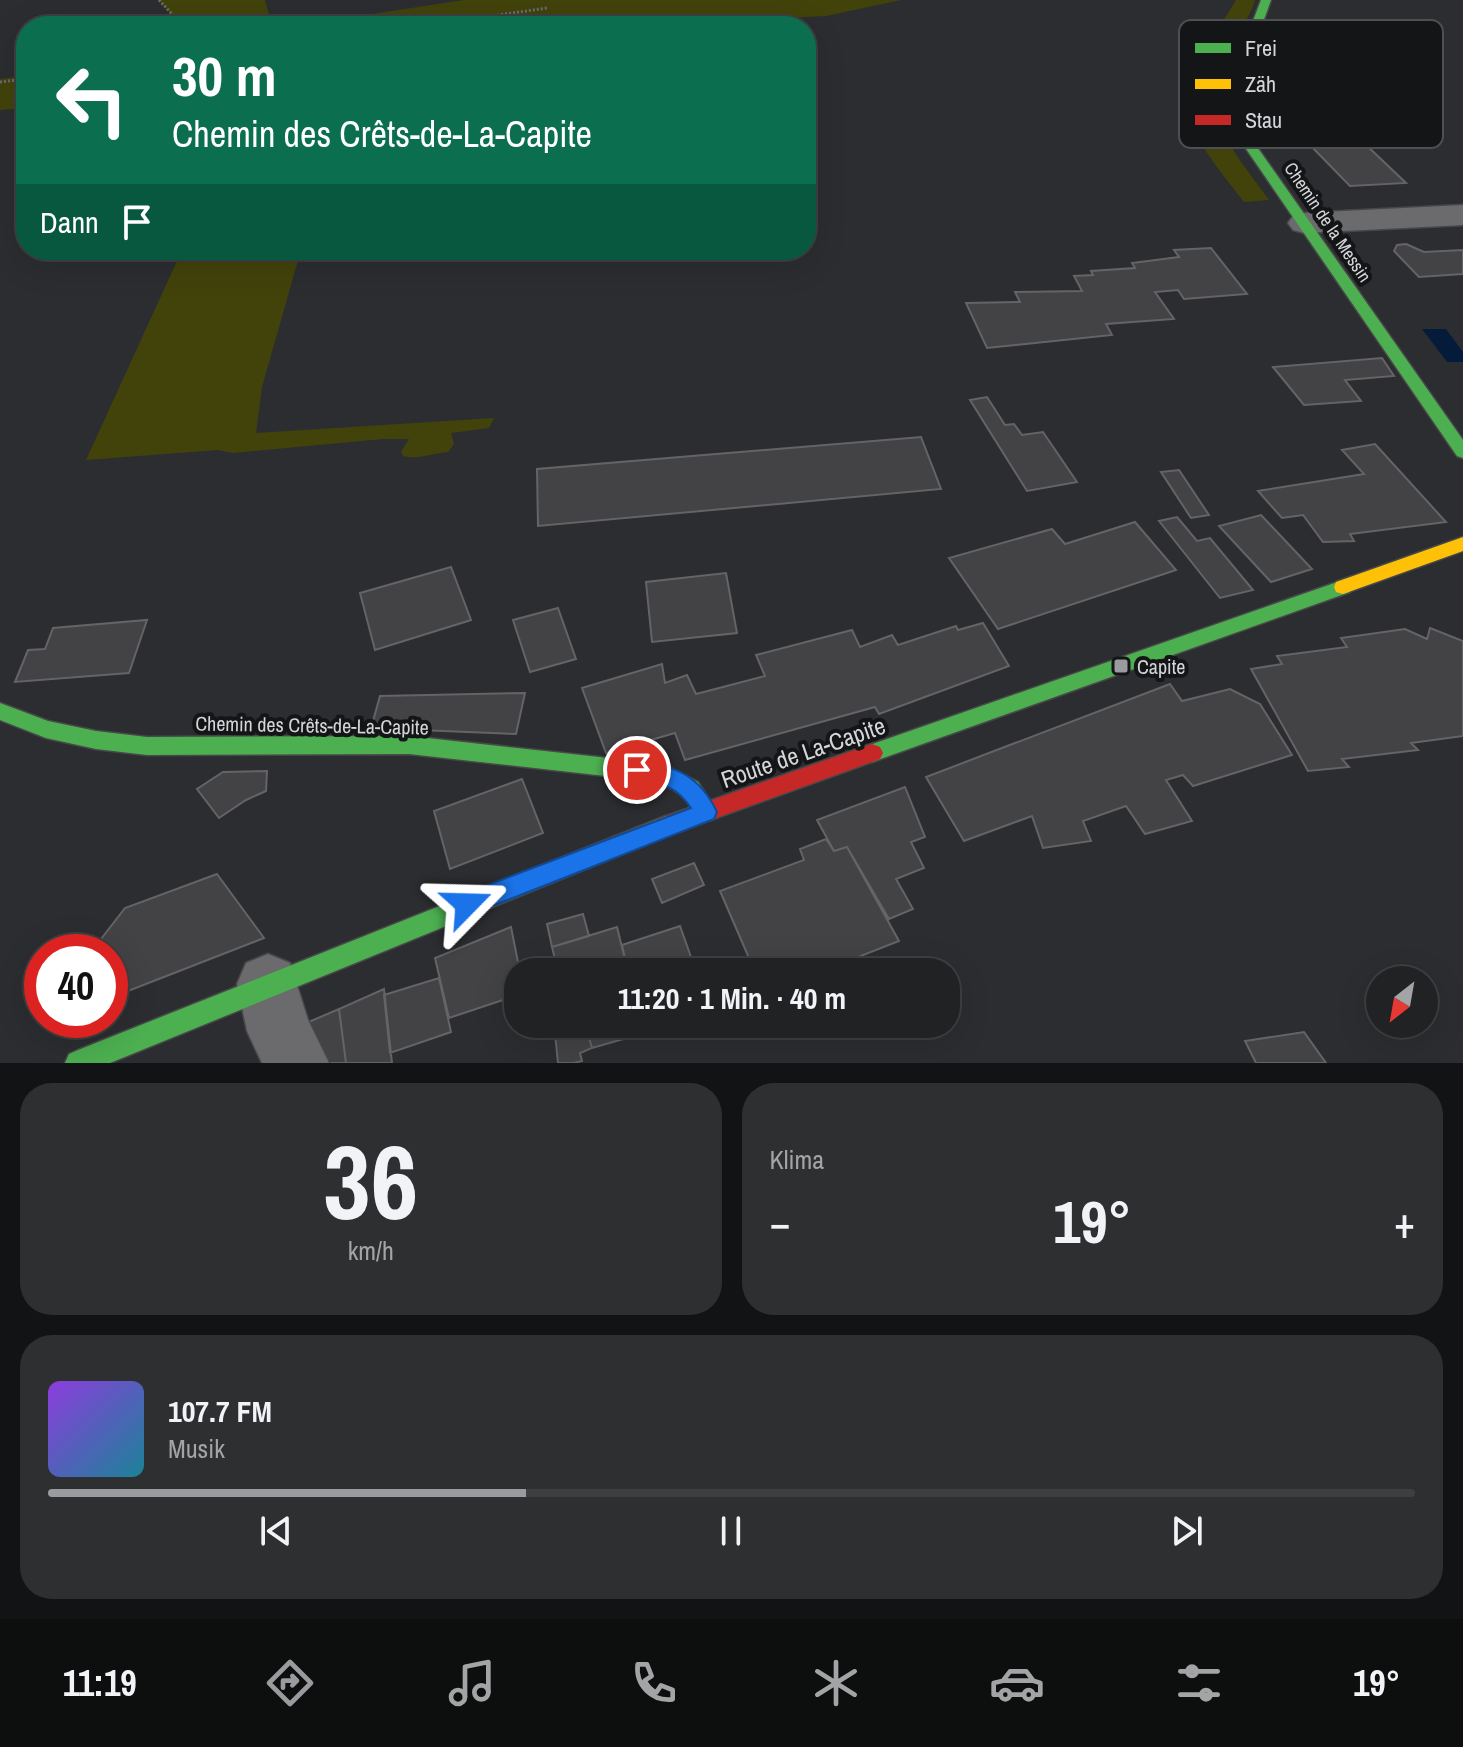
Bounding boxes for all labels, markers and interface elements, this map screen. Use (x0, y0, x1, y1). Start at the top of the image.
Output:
legend (1179, 20, 1443, 148)
text: Frei (1245, 33, 1277, 63)
text: 30 m (172, 38, 277, 113)
icon: left (40, 48, 144, 152)
text: Zäh (1245, 69, 1276, 99)
text: Stau (1245, 105, 1282, 135)
text: Chemin des Crêts-de-La-Capite (172, 110, 592, 158)
street label: Chemin de la Messin (1279, 157, 1377, 287)
icon: arrive (115, 200, 159, 244)
text: Dann (40, 202, 99, 242)
place label: Capite (1137, 653, 1185, 680)
marker: Capite (1112, 657, 1130, 675)
street label: Chemin des Crêts-de-La-Capite (195, 709, 429, 741)
street label: Route de La-Capite (717, 709, 889, 795)
pin (603, 736, 671, 804)
icon: arrive (615, 748, 659, 792)
position arrow (425, 862, 509, 946)
speed limit sign: 40 (24, 934, 128, 1038)
north arrow (1366, 966, 1438, 1038)
map controls (1366, 966, 1438, 1038)
text: 11:20 · 1 Min. · 40 m (618, 978, 846, 1018)
text: 36 (323, 1111, 418, 1251)
text: Klima (770, 1142, 824, 1177)
text: 19° (1053, 1181, 1132, 1262)
text: − (770, 1192, 791, 1252)
text: + (1394, 1192, 1415, 1252)
text: km/h (348, 1233, 394, 1268)
text: 107.7 FM (168, 1391, 272, 1431)
text: Musik (168, 1431, 225, 1466)
icon: previous (254, 1509, 298, 1553)
icon: pause (709, 1509, 753, 1553)
icon: next (1165, 1509, 1209, 1553)
icon: directions (262, 1655, 318, 1711)
icon: music (444, 1655, 500, 1711)
icon: phone (626, 1655, 682, 1711)
icon: climate (808, 1655, 864, 1711)
icon: car (989, 1655, 1045, 1711)
icon: filters (1171, 1655, 1227, 1711)
text: 11:19 (63, 1659, 137, 1707)
text: 19° (1353, 1659, 1400, 1707)

